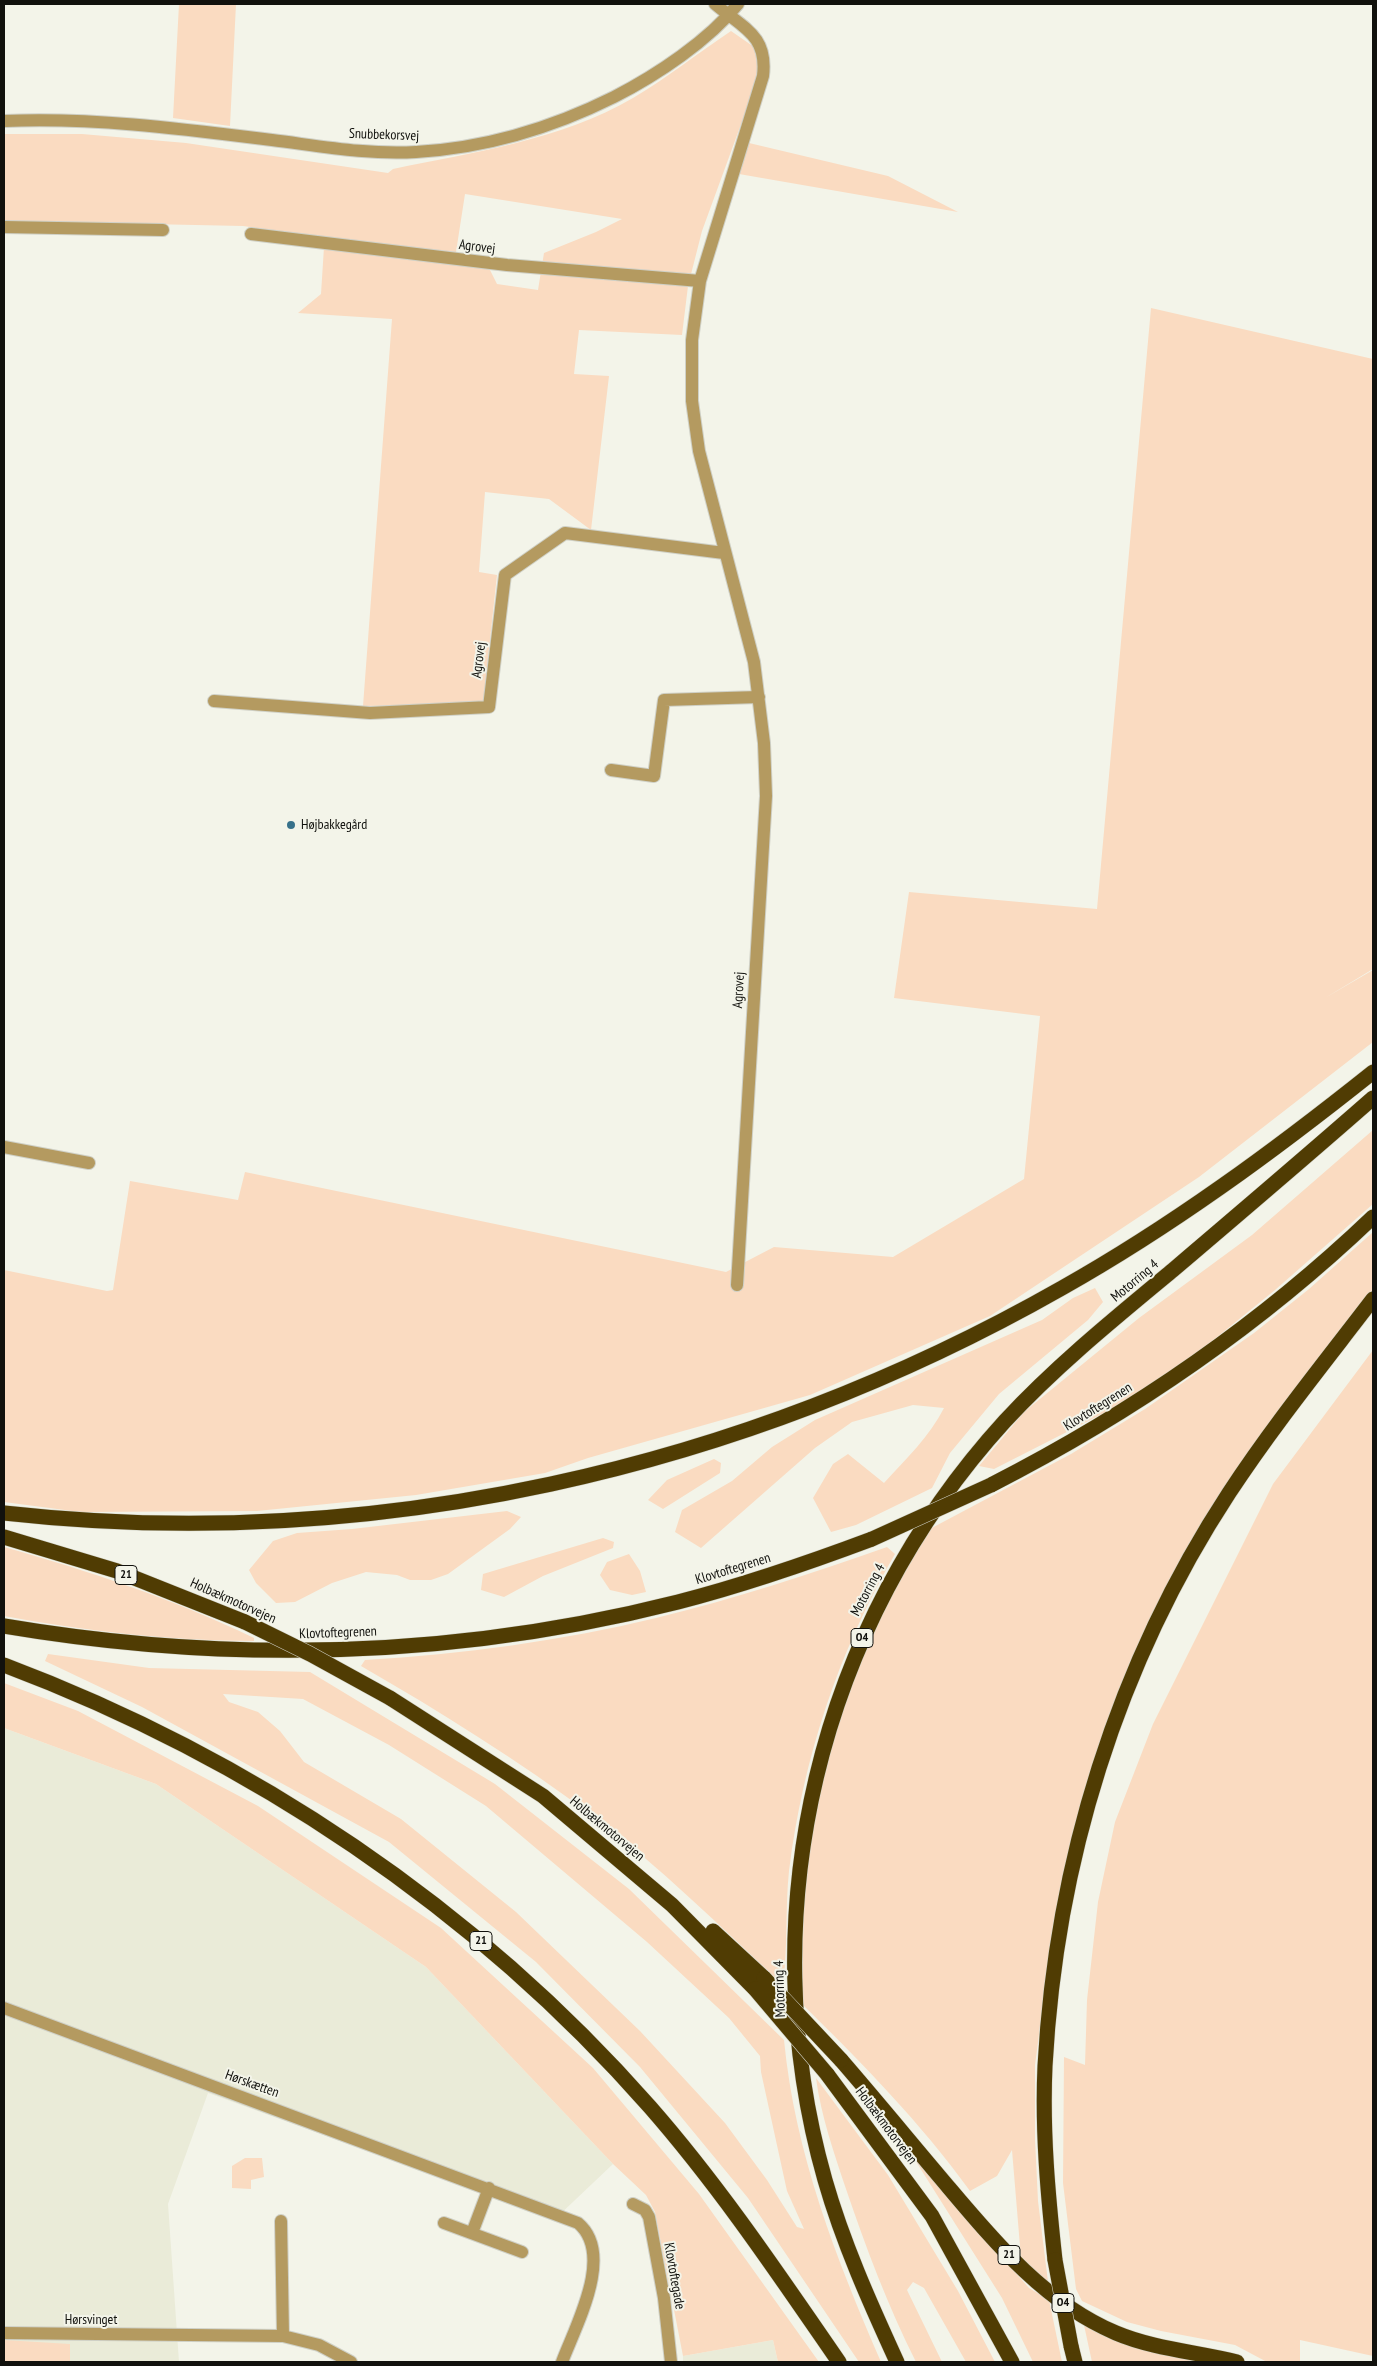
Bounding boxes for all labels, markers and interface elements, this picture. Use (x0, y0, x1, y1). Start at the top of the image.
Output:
street label: Snubbekorsvej (349, 125, 419, 145)
street label: Agrovej (458, 236, 496, 258)
street label: Agrovej (468, 641, 490, 679)
place label: Højbakkegård (301, 817, 367, 833)
marker: Højbakkegård (285, 819, 297, 831)
street label: Agrovej (730, 971, 748, 1009)
street label: Motorring 4 (1108, 1256, 1162, 1306)
street label: Klovtoftegrenen (1061, 1379, 1135, 1435)
street label: Klovtoftegrenen (693, 1550, 773, 1588)
street label: Motorring 4 (847, 1561, 889, 1619)
road number: 21 (115, 1566, 137, 1584)
street label: Holbækmotorvejen (187, 1575, 279, 1627)
street label: Klovtoftegrenen (299, 1623, 377, 1643)
road number: O4 (851, 1629, 873, 1648)
street label: Holbækmotorvejen (566, 1793, 648, 1865)
road number: 21 (470, 1932, 492, 1950)
street label: Motorring 4 (771, 1960, 789, 2018)
street label: Hørskætten (223, 2067, 281, 2101)
street label: Holbækmotorvejen (852, 2084, 920, 2168)
street label: Klovtoftegade (660, 2241, 688, 2311)
road number: 21 (998, 2246, 1020, 2264)
road number: O4 (1052, 2294, 1074, 2312)
street label: Hørsvinget (65, 2312, 117, 2328)

